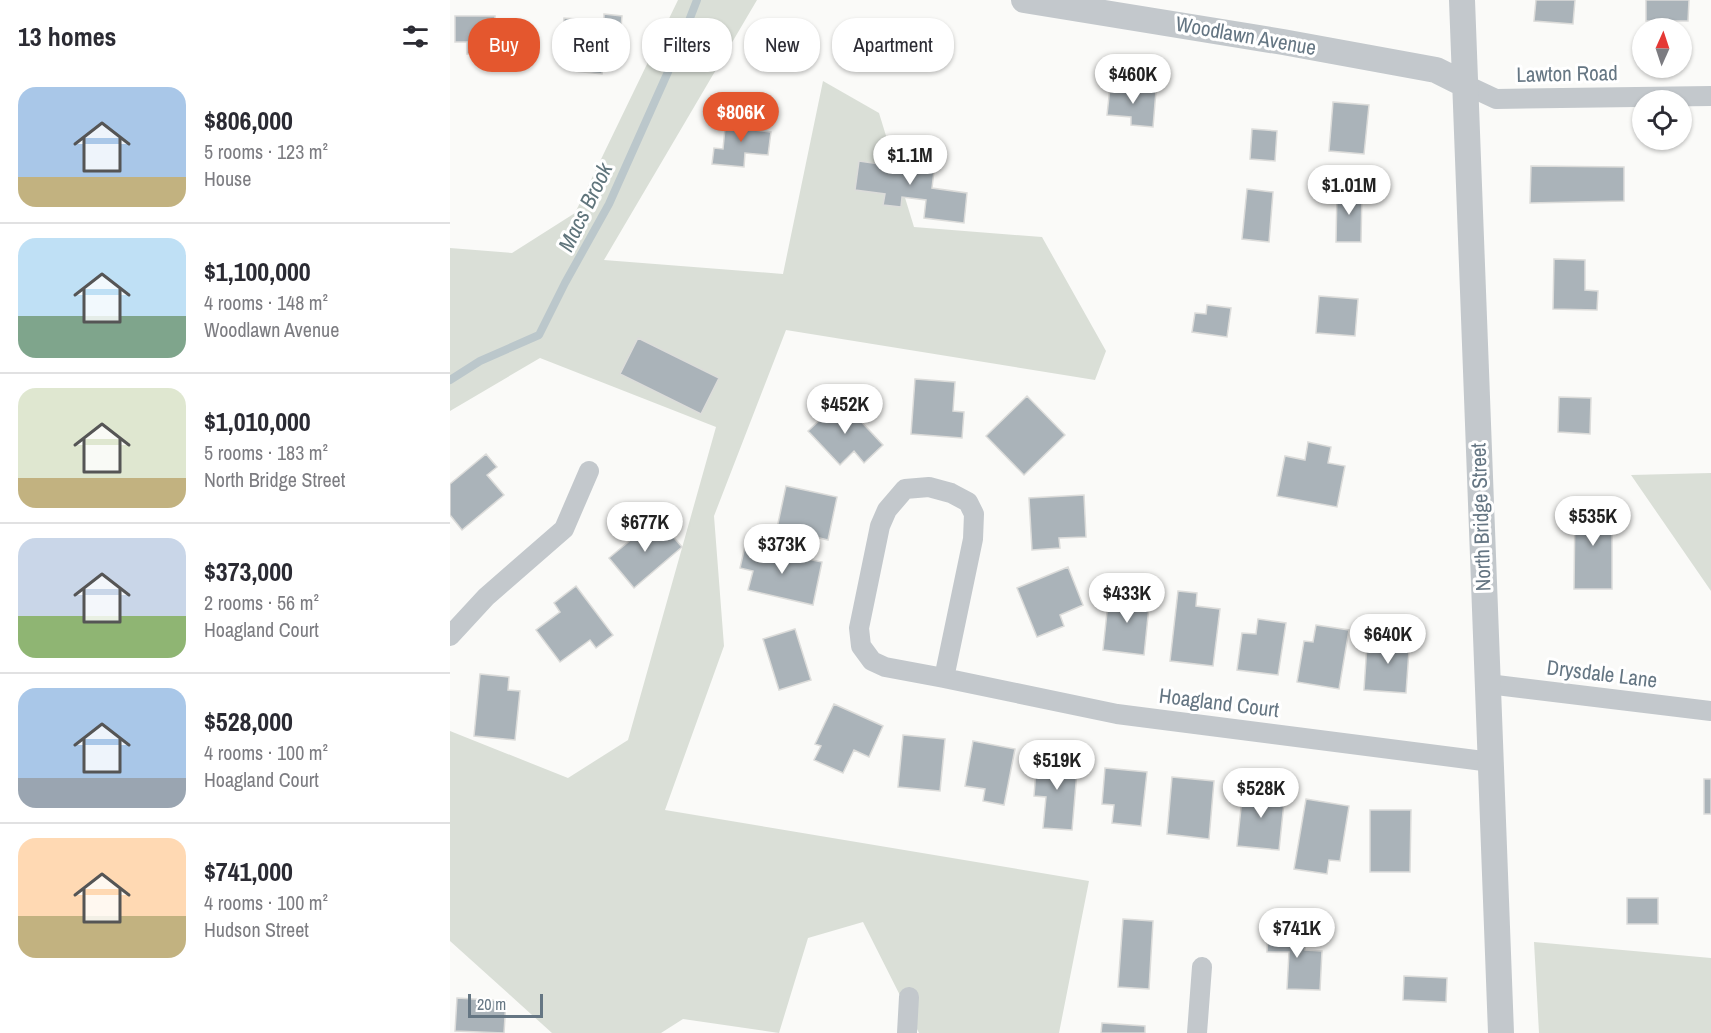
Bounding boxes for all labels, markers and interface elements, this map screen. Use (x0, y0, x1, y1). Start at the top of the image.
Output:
street label: Woodlawn Avenue (1174, 9, 1319, 62)
chip: Buy (468, 18, 540, 72)
chip: Rent (552, 18, 630, 72)
chip: Filters (642, 18, 732, 72)
chip: New (744, 18, 820, 72)
chip: Apartment (832, 18, 954, 72)
north arrow (1632, 18, 1692, 78)
map controls (1632, 18, 1692, 150)
text: 13 homes (18, 19, 116, 54)
icon: filters (399, 20, 432, 53)
pin: $460K (1091, 54, 1175, 105)
street label: Lawton Road (1516, 58, 1618, 89)
text: $460K (1109, 60, 1157, 87)
button: locate (1632, 90, 1692, 150)
pin: $806K (699, 92, 783, 143)
text: $806K (717, 98, 765, 125)
text: $806,000 (204, 103, 293, 138)
icon: home (66, 111, 138, 183)
pin: $1.1M (868, 135, 952, 186)
text: 5 rooms · 123 m² (204, 138, 328, 165)
text: $1.1M (887, 141, 933, 168)
water label: Macs Brook (551, 157, 620, 256)
text: House (204, 165, 251, 192)
pin: $1.01M (1300, 165, 1398, 216)
text: $1.01M (1322, 171, 1376, 198)
text: $1,100,000 (204, 254, 311, 289)
icon: home (66, 262, 138, 334)
text: 4 rooms · 148 m² (204, 289, 328, 316)
text: Woodlawn Avenue (204, 316, 339, 343)
pin: $452K (803, 384, 887, 435)
text: $452K (821, 390, 869, 417)
text: $1,010,000 (204, 404, 311, 439)
icon: home (66, 412, 138, 484)
text: 5 rooms · 183 m² (204, 439, 328, 466)
street label: North Bridge Street (1463, 442, 1498, 592)
text: North Bridge Street (204, 466, 345, 493)
pin: $535K (1551, 496, 1635, 547)
pin: $677K (603, 502, 687, 553)
text: $535K (1569, 502, 1617, 529)
text: $677K (621, 508, 669, 535)
pin: $373K (740, 524, 824, 575)
text: $373K (758, 530, 806, 557)
text: $373,000 (204, 554, 293, 589)
icon: home (66, 562, 138, 634)
pin: $433K (1085, 573, 1169, 624)
text: $433K (1103, 579, 1151, 606)
text: 2 rooms · 56 m² (204, 589, 319, 616)
pin: $640K (1346, 614, 1430, 665)
text: Hoagland Court (204, 616, 319, 643)
text: $640K (1364, 620, 1412, 647)
street label: Drysdale Lane (1545, 652, 1659, 695)
street label: Hoagland Court (1157, 681, 1281, 724)
text: $528,000 (204, 704, 293, 739)
icon: home (66, 712, 138, 784)
text: 4 rooms · 100 m² (204, 739, 328, 766)
pin: $519K (1015, 740, 1099, 791)
text: $519K (1033, 746, 1081, 773)
text: Hoagland Court (204, 766, 319, 793)
pin: $528K (1219, 768, 1303, 819)
text: $528K (1237, 774, 1285, 801)
text: $741,000 (204, 854, 293, 889)
icon: home (66, 862, 138, 934)
text: 4 rooms · 100 m² (204, 889, 328, 916)
pin: $741K (1255, 908, 1339, 959)
text: $741K (1273, 914, 1321, 941)
text: Hudson Street (204, 916, 309, 943)
scale bar (468, 991, 543, 1018)
text: 20 m (477, 993, 506, 1015)

